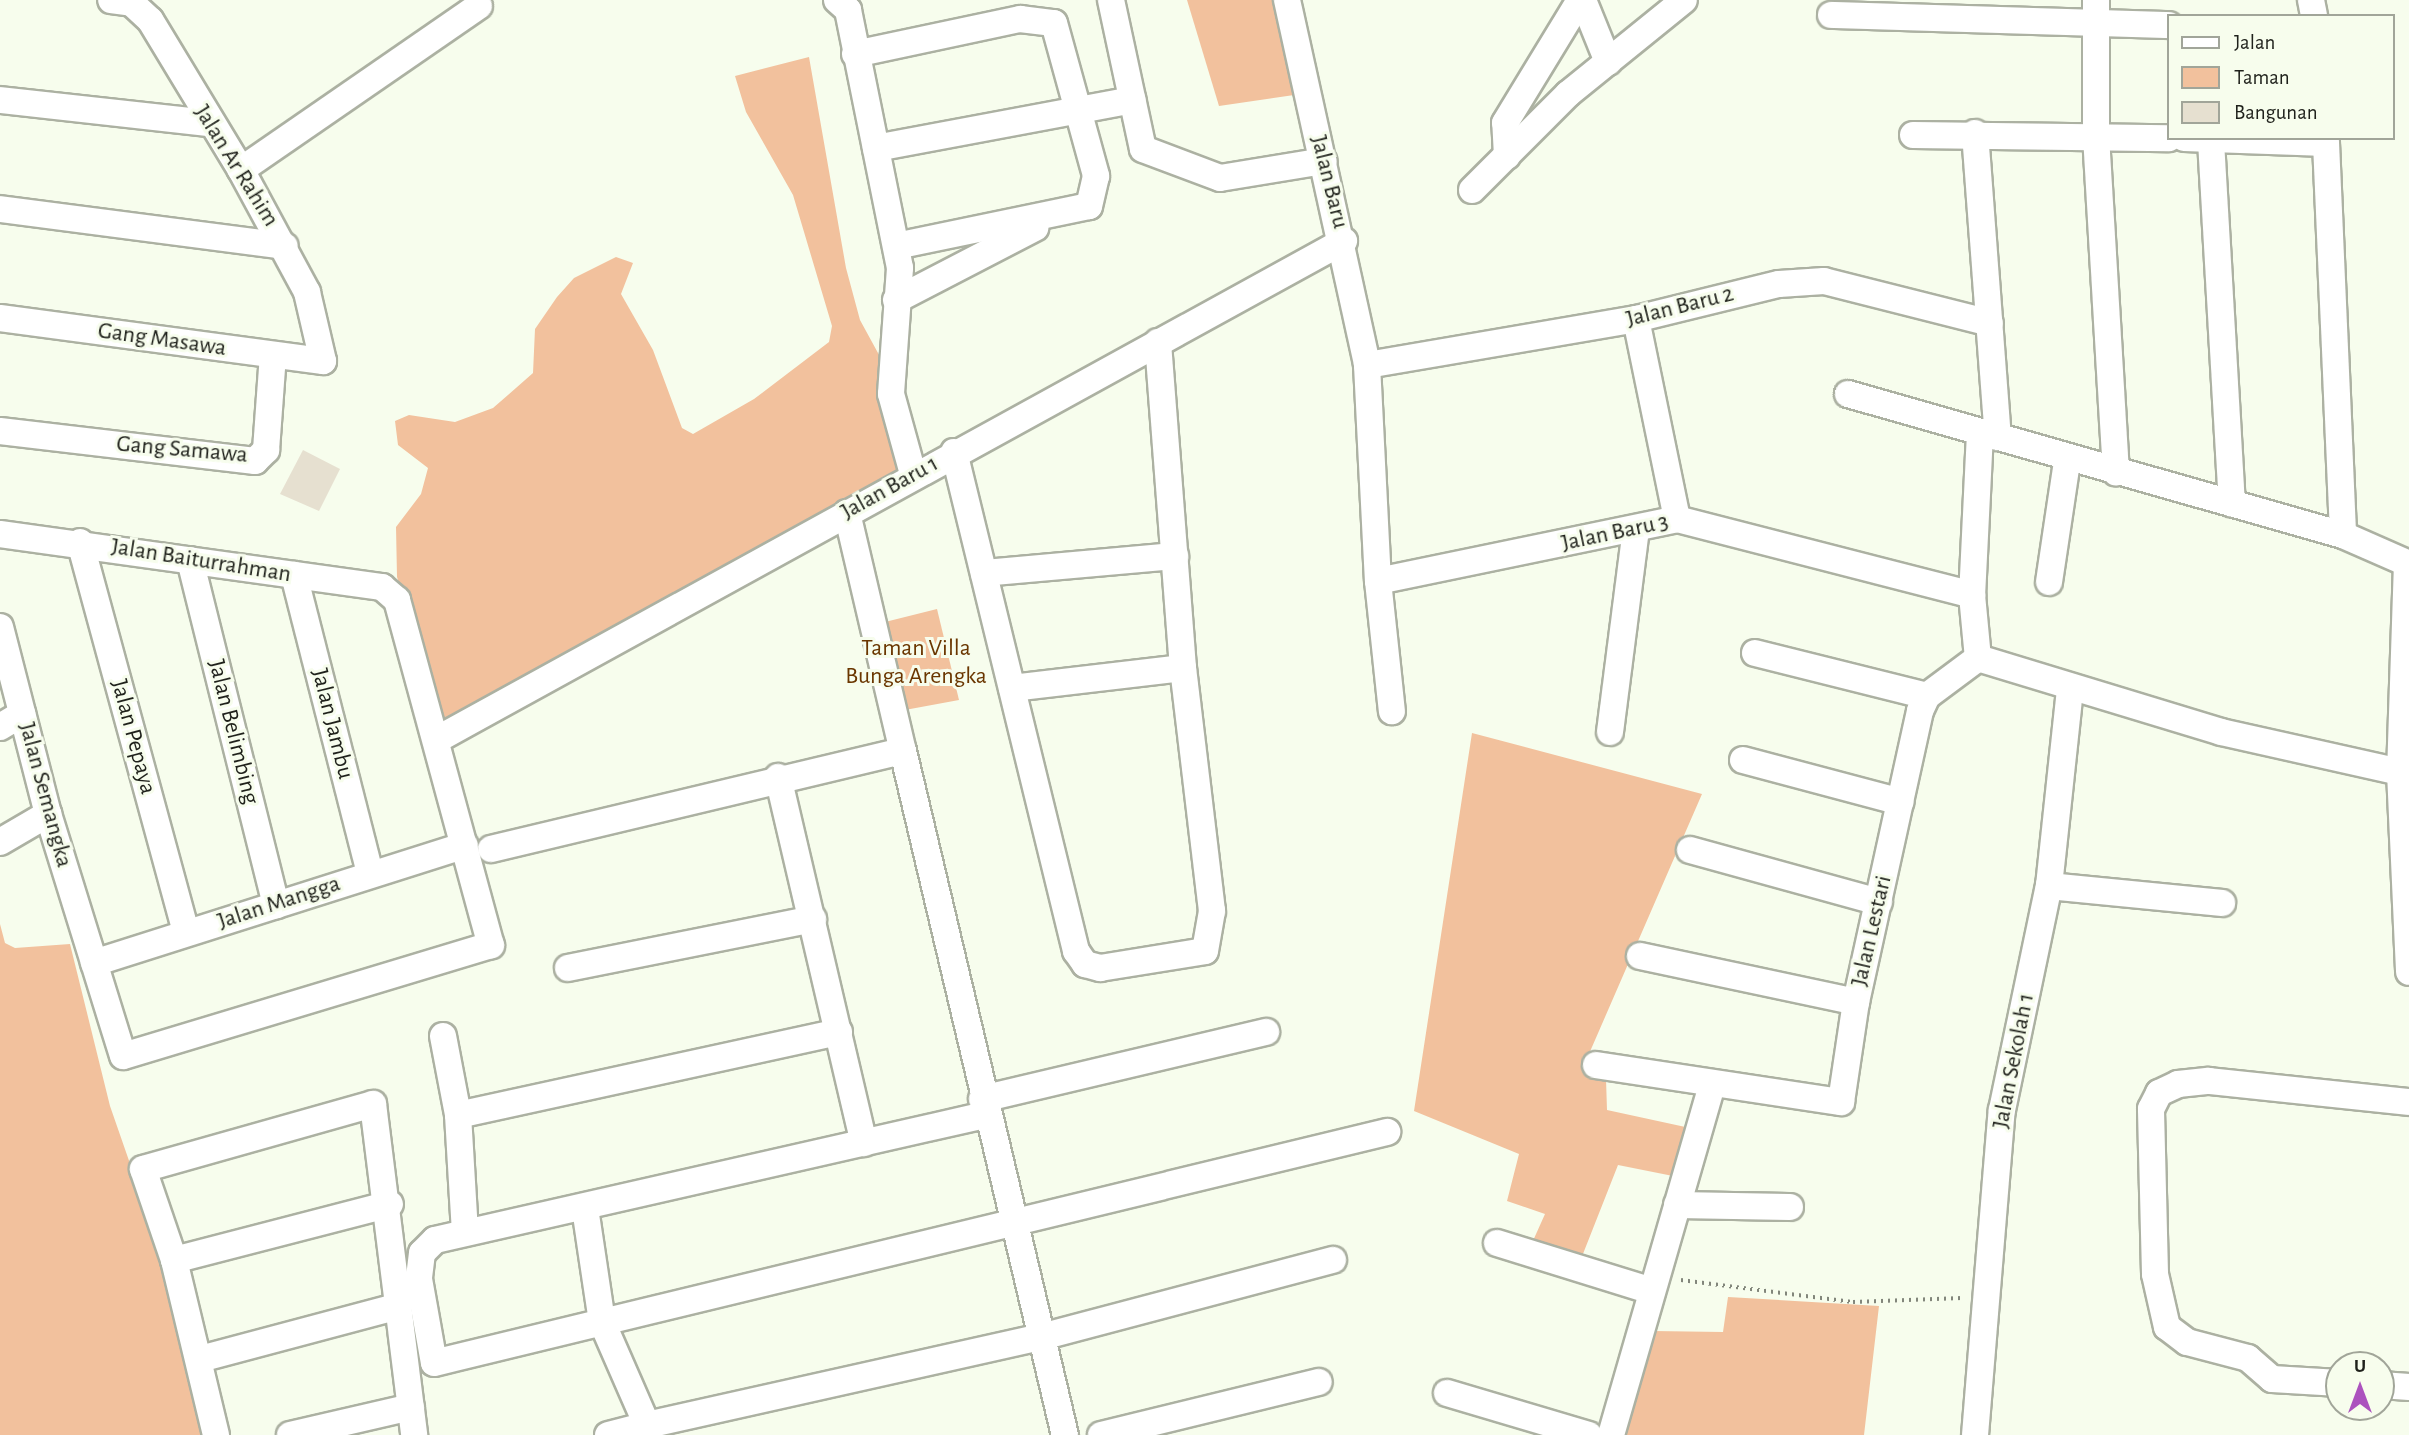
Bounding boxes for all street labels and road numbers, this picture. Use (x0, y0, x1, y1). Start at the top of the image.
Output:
street label: Jalan Ar Rahim (187, 100, 285, 232)
street label: Jalan Baru (1304, 132, 1354, 232)
street label: Jalan Baru 2 (1623, 280, 1737, 334)
street label: Gang Masawa (96, 317, 228, 363)
street label: Gang Samawa (115, 430, 249, 470)
street label: Jalan Baru 1 (836, 449, 944, 527)
street label: Jalan Baru 3 (1559, 508, 1671, 558)
street label: Jalan Baiturrahman (109, 533, 293, 589)
street label: Jalan Belimbing (201, 657, 265, 807)
street label: Jalan Jambu (304, 666, 360, 782)
street label: Jalan Pepaya (104, 676, 162, 798)
street label: Jalan Semangka (12, 719, 78, 871)
street label: Jalan Mangga (214, 870, 344, 936)
street label: Jalan Lestari (1845, 873, 1899, 989)
street label: Jalan Sekolah 1 (1987, 991, 2041, 1131)

